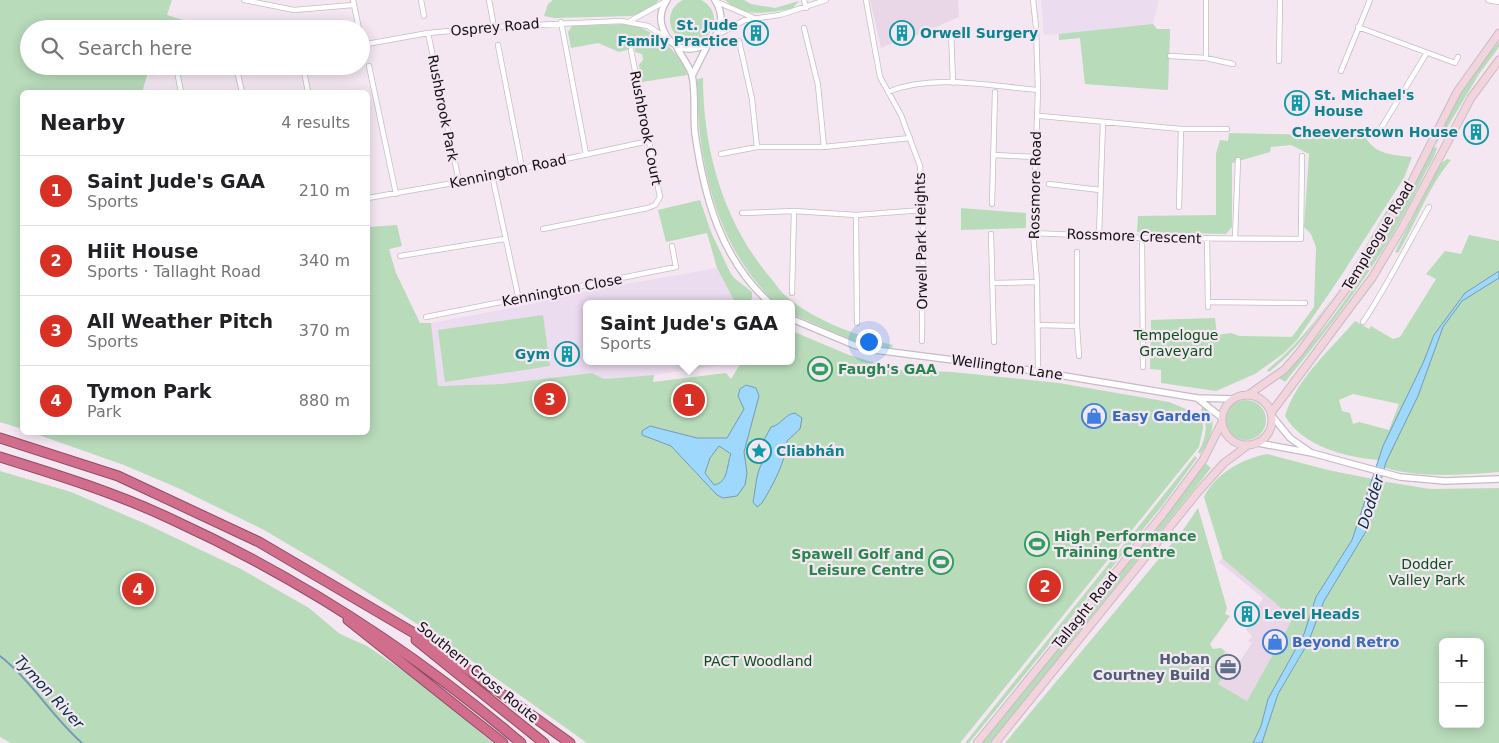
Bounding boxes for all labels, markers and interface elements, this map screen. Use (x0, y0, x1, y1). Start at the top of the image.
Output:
street label: Osprey Road (450, 15, 540, 39)
place label: St. Jude Family Practice (617, 17, 738, 49)
search box (20, 20, 370, 75)
building icon: St. Jude Family Practice (743, 20, 769, 46)
building icon: Orwell Surgery (889, 20, 915, 46)
place label: Orwell Surgery (920, 25, 1038, 41)
icon: search (38, 34, 66, 62)
text: Search here (78, 37, 192, 59)
street label: Rushbrook Park (425, 53, 461, 164)
street label: Rushbrook Court (627, 69, 665, 187)
place label: St. Michael's House (1314, 87, 1414, 119)
building icon: St. Michael's House (1284, 90, 1310, 116)
text: Nearby (40, 111, 125, 135)
text: 4 results (281, 113, 350, 132)
building icon: Cheeverstown House (1463, 119, 1489, 145)
place label: Cheeverstown House (1292, 124, 1458, 140)
street label: Rossmore Road (1026, 131, 1044, 239)
street label: Kennington Road (448, 151, 568, 191)
text: Saint Jude's GAA (87, 170, 265, 192)
street label: Orwell Park Heights (912, 172, 930, 310)
street label: Templeogue Road (1339, 179, 1417, 294)
text: 1 (50, 181, 62, 200)
text: 210 m (299, 181, 350, 200)
text: Sports (87, 192, 138, 211)
street label: Rossmore Crescent (1066, 226, 1202, 246)
text: Hiit House (87, 240, 198, 262)
text: 2 (50, 251, 62, 270)
text: 340 m (299, 251, 350, 270)
text: Sports · Tallaght Road (87, 262, 261, 281)
street label: Kennington Close (501, 271, 623, 309)
popup (583, 300, 795, 365)
text: All Weather Pitch (87, 310, 273, 332)
text: Saint Jude's GAA (600, 312, 778, 334)
text: 3 (50, 321, 62, 340)
text: 370 m (299, 321, 350, 340)
park label: Tempelogue Graveyard (1133, 327, 1218, 359)
your location (856, 329, 882, 355)
text: Sports (87, 332, 138, 351)
text: Sports (600, 334, 651, 353)
building icon: Gym (554, 341, 580, 367)
place label: Gym (515, 346, 550, 362)
street label: Wellington Lane (950, 351, 1064, 383)
sports icon: Faugh's GAA (807, 356, 833, 382)
place label: Faugh's GAA (838, 361, 937, 377)
text: Tymon Park (87, 380, 211, 402)
pin: 3 (534, 380, 566, 418)
pin: 1 (673, 381, 705, 419)
text: 4 (50, 391, 62, 410)
text: 880 m (299, 391, 350, 410)
text: Park (87, 402, 122, 421)
shop icon: Easy Garden (1081, 403, 1107, 429)
place label: Easy Garden (1112, 408, 1211, 424)
place icon: Cliabhán (746, 438, 772, 464)
place label: Cliabhán (776, 443, 845, 459)
water label: Dodder (1354, 472, 1388, 531)
place label: High Performance Training Centre (1054, 528, 1196, 560)
sports icon: High Performance Training Centre (1024, 531, 1050, 557)
place label: Spawell Golf and Leisure Centre (791, 546, 924, 578)
sports icon: Spawell Golf and Leisure Centre (928, 549, 954, 575)
park label: Dodder Valley Park (1389, 556, 1466, 588)
pin: 2 (1029, 567, 1061, 605)
street label: Tallaght Road (1049, 568, 1121, 652)
pin: 4 (122, 570, 154, 608)
building icon: Level Heads (1234, 601, 1260, 627)
place label: Level Heads (1264, 606, 1360, 622)
street label: Southern Cross Route (414, 618, 542, 726)
shop icon: Beyond Retro (1262, 629, 1288, 655)
place label: Beyond Retro (1292, 634, 1400, 650)
map controls (1439, 638, 1484, 728)
button: + (1439, 638, 1484, 683)
place label: Hoban Courtney Build (1093, 651, 1210, 683)
water label: Tymon River (10, 652, 88, 733)
park label: PACT Woodland (704, 653, 812, 669)
office icon: Hoban Courtney Build (1215, 654, 1241, 680)
button: − (1439, 683, 1484, 728)

